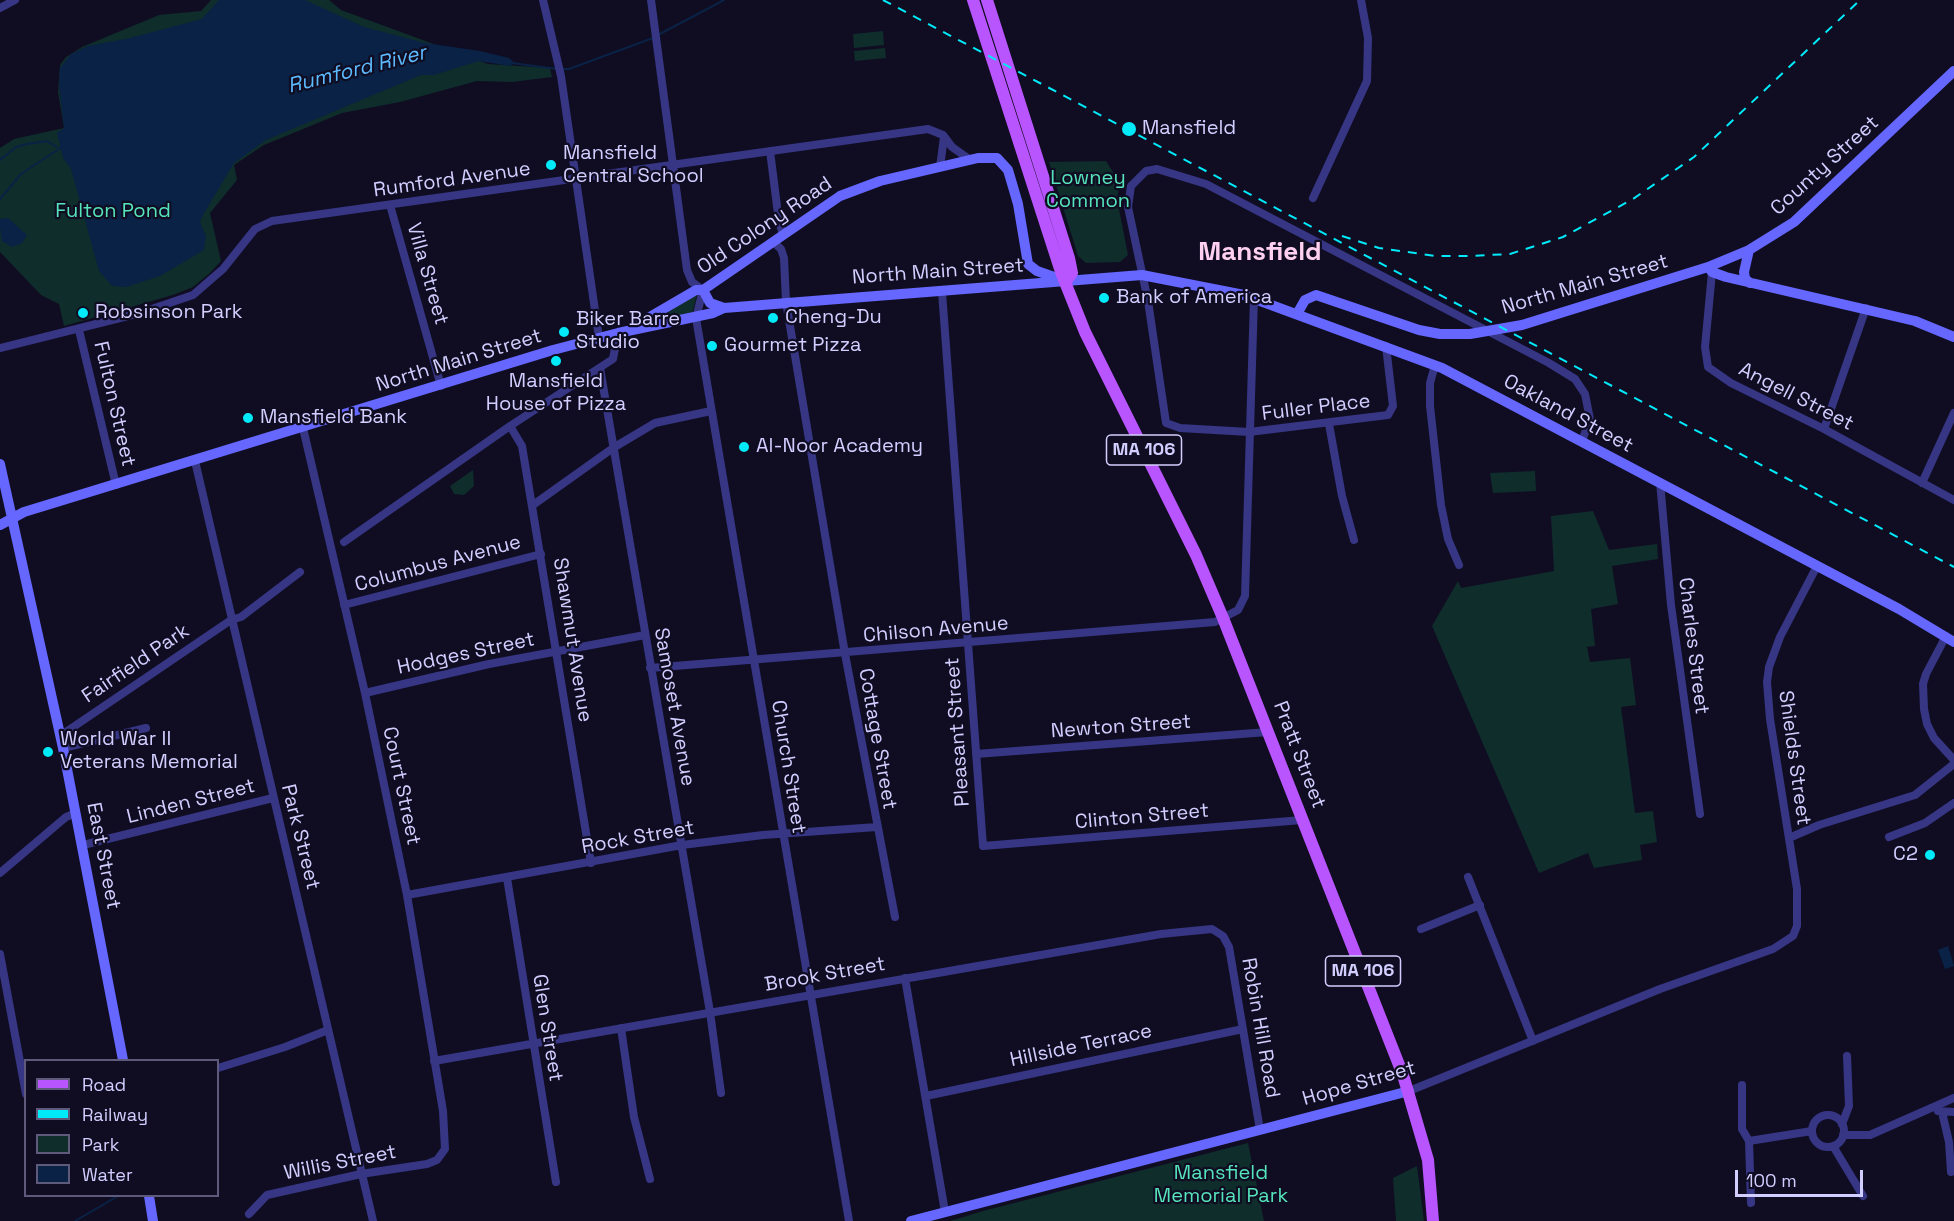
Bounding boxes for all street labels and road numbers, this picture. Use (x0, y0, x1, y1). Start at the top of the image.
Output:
street label: County Street (1766, 111, 1884, 221)
street label: Rumford Avenue (372, 157, 532, 203)
street label: Old Colony Road (693, 172, 837, 280)
street label: Villa Street (401, 220, 453, 328)
street label: North Main Street (1499, 250, 1671, 320)
street label: North Main Street (851, 254, 1025, 290)
street label: North Main Street (373, 324, 545, 398)
street label: Fulton Street (88, 339, 140, 469)
street label: Angell Street (1735, 358, 1857, 436)
street label: Oakland Street (1499, 370, 1637, 458)
street label: Fuller Place (1260, 389, 1372, 427)
road number: MA 106 (1106, 435, 1182, 465)
street label: Columbus Avenue (352, 530, 524, 598)
street label: Shawmut Avenue (547, 556, 597, 724)
street label: Charles Street (1673, 576, 1713, 716)
street label: Chilson Avenue (862, 612, 1010, 648)
street label: Fairfield Park (78, 619, 194, 709)
street label: Samoset Avenue (648, 626, 700, 788)
street label: Hodges Street (395, 628, 537, 680)
street label: Pleasant Street (941, 657, 975, 807)
street label: Cottage Street (853, 666, 901, 812)
street label: Shields Street (1773, 689, 1815, 827)
street label: Pratt Street (1268, 698, 1330, 812)
street label: Church Street (766, 699, 810, 835)
street label: Newton Street (1050, 710, 1192, 744)
street label: Court Street (377, 725, 425, 847)
street label: Linden Street (124, 774, 258, 830)
street label: Park Street (275, 782, 325, 892)
street label: Clinton Street (1074, 799, 1210, 835)
street label: East Street (81, 800, 125, 912)
street label: Rock Street (580, 816, 696, 860)
street label: Brook Street (763, 953, 887, 997)
street label: Robin Hill Road (1236, 956, 1284, 1100)
road number: MA 106 (1326, 956, 1400, 986)
street label: Glen Street (527, 973, 567, 1083)
street label: Hillside Terrace (1008, 1019, 1154, 1073)
street label: Hope Street (1300, 1056, 1418, 1112)
street label: Willis Street (282, 1140, 398, 1186)

